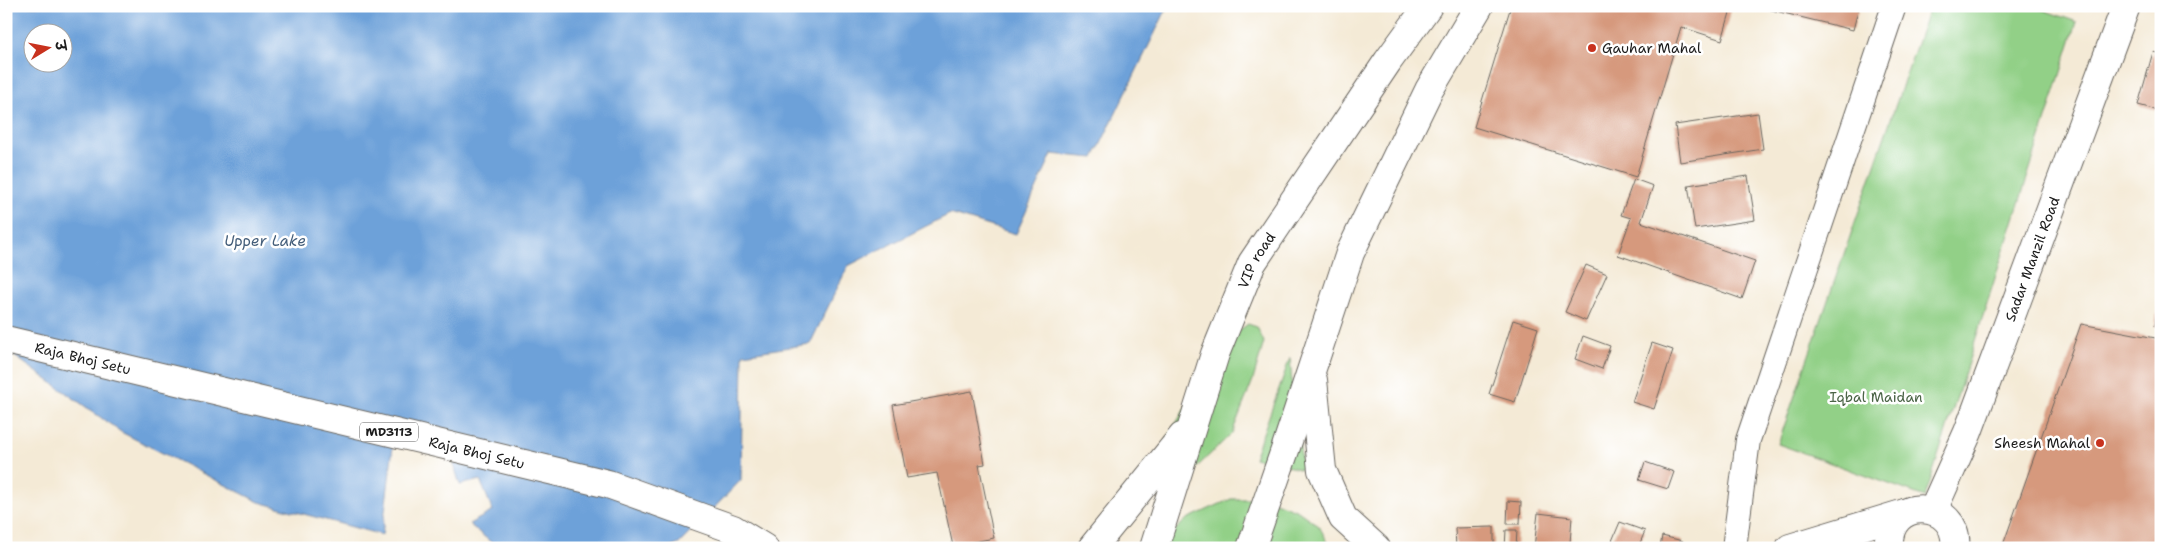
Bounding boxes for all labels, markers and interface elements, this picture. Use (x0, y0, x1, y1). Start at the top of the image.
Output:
north arrow (22, 22, 72, 72)
text: उ (51, 38, 71, 54)
place label: Gauhar Mahal (1602, 39, 1702, 57)
marker: Gauhar Mahal (1586, 42, 1598, 54)
street label: Sadar Manzil Road (2001, 194, 2064, 324)
street label: VIP road (1234, 229, 1279, 291)
water label: Upper Lake (224, 231, 306, 251)
street label: Raja Bhoj Setu (33, 338, 133, 379)
park label: Iqbal Maidan (1829, 388, 1923, 406)
road number: MD3113 (360, 422, 418, 442)
street label: Raja Bhoj Setu (427, 432, 526, 473)
place label: Sheesh Mahal (1994, 434, 2091, 452)
marker: Sheesh Mahal (2094, 437, 2106, 449)

